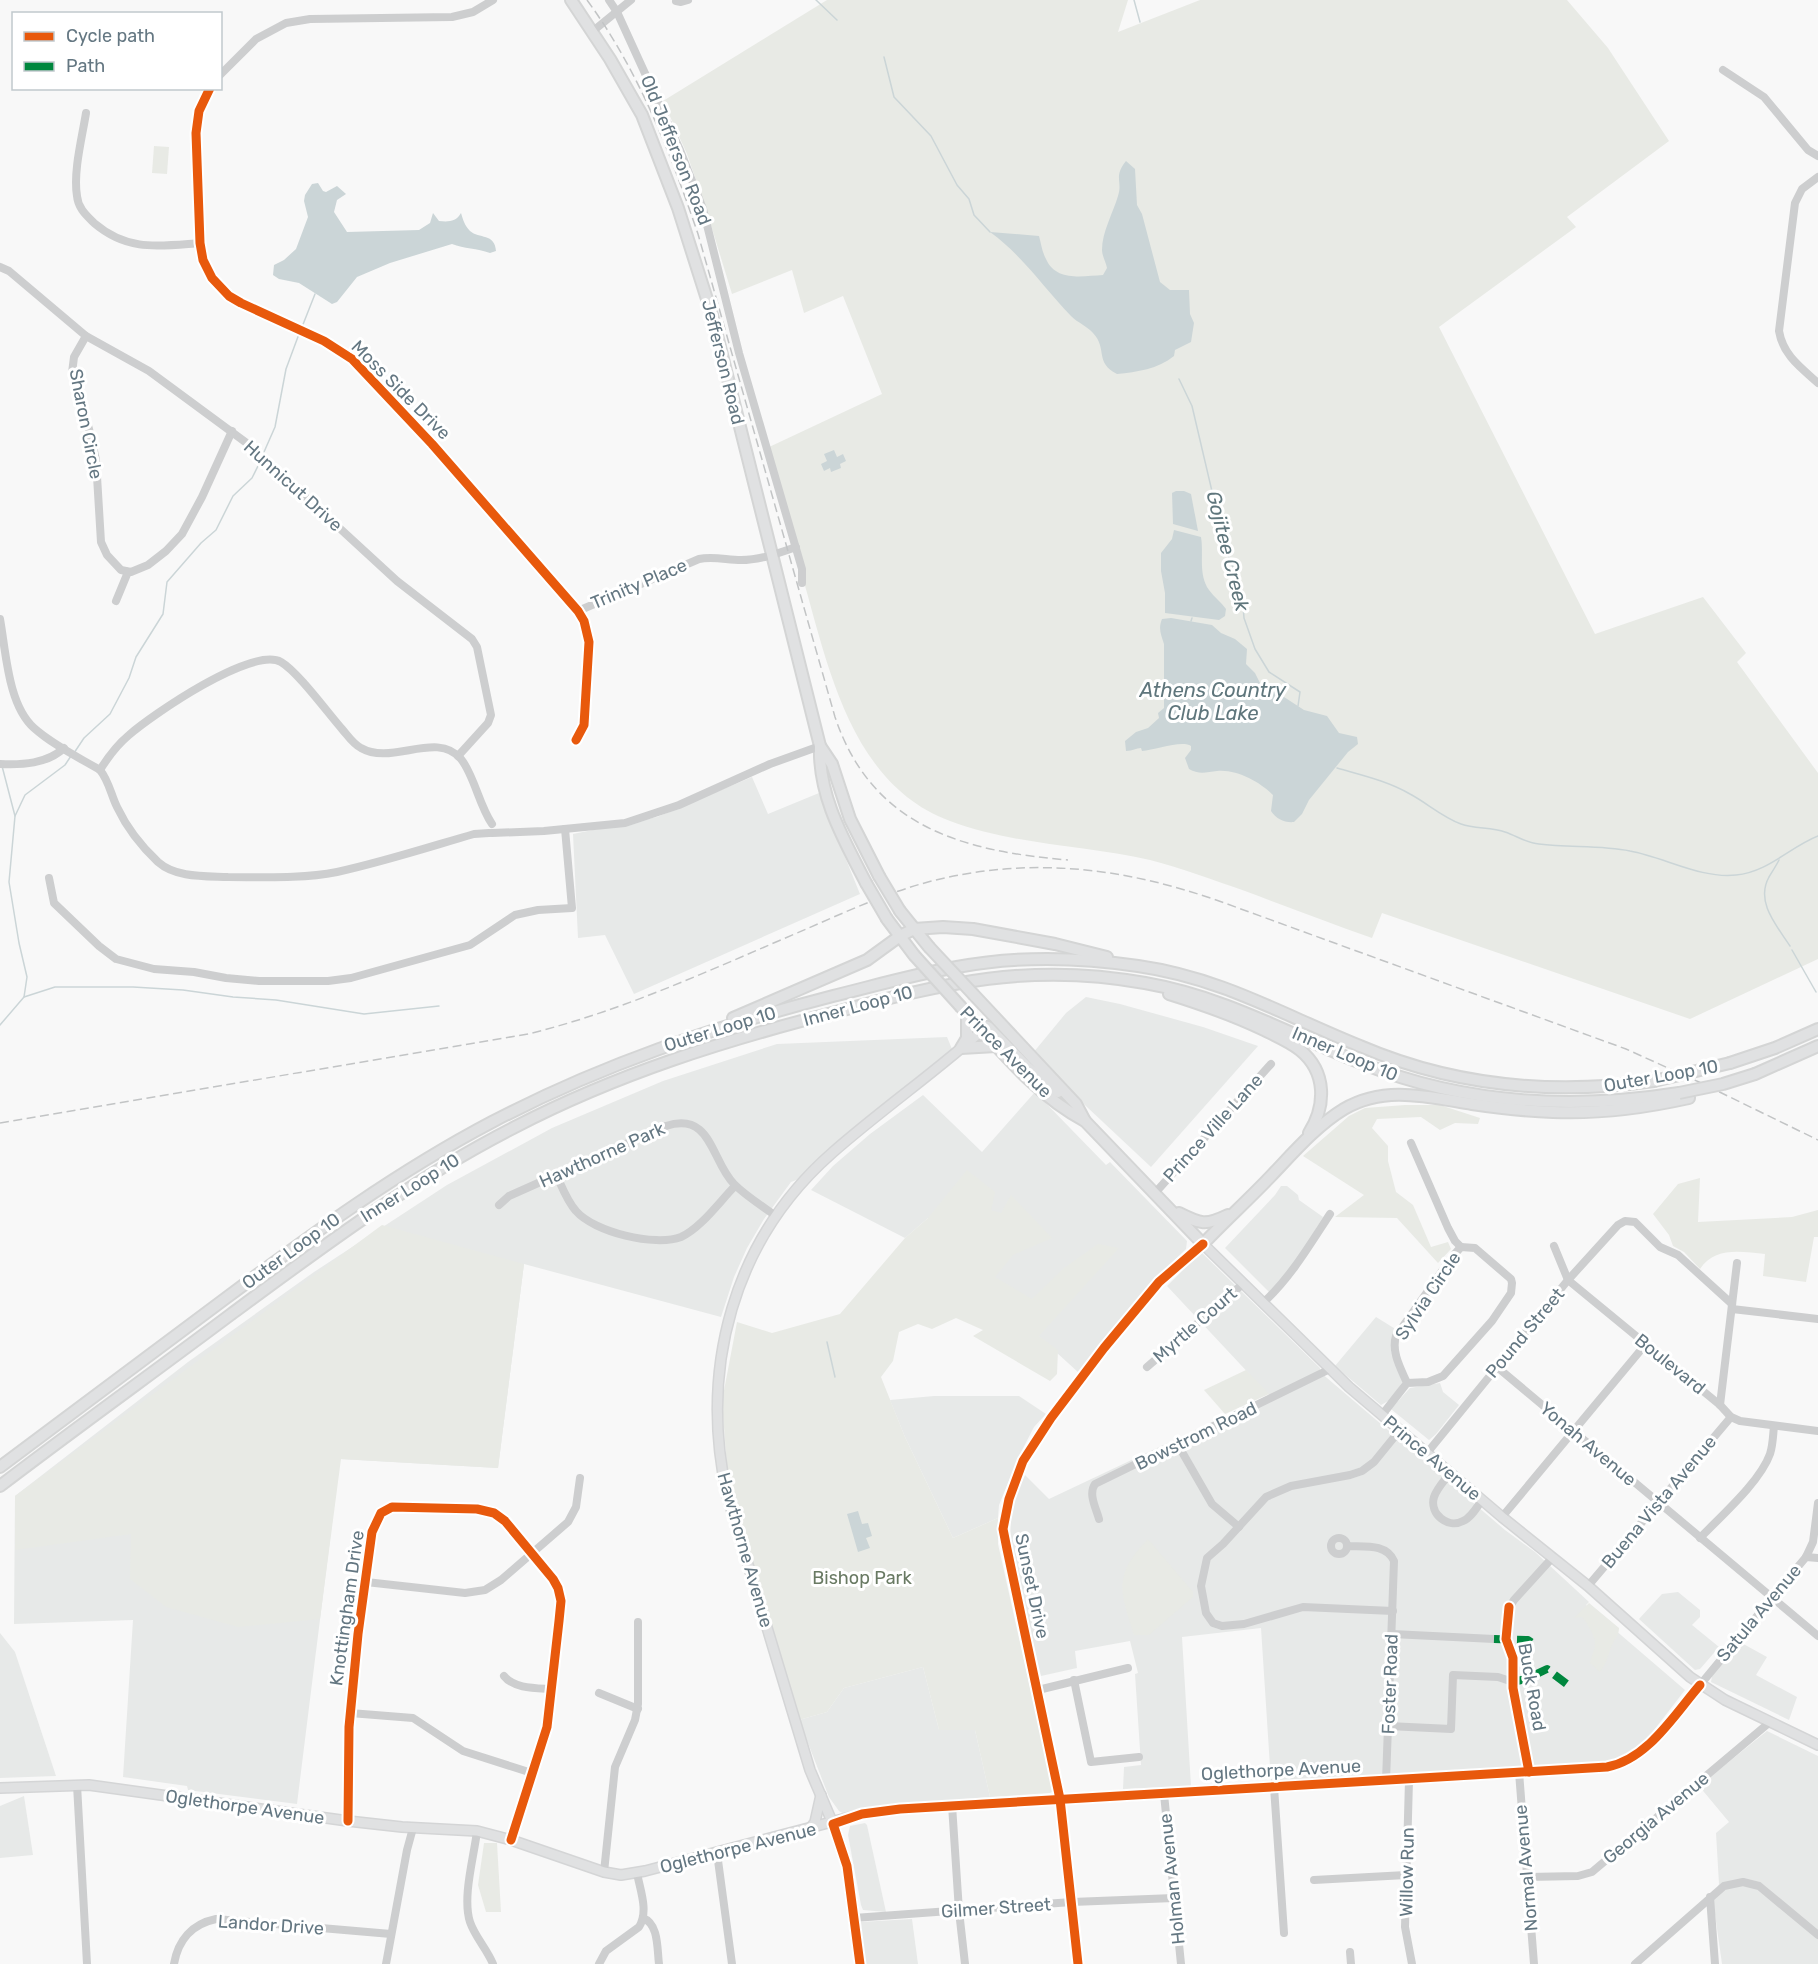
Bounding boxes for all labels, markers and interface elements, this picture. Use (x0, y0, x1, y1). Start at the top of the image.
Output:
legend (12, 12, 222, 90)
text: Cycle path (66, 25, 155, 47)
text: Path (66, 55, 105, 77)
street label: Old Jefferson Road (636, 72, 716, 228)
street label: Jefferson Road (697, 297, 749, 427)
street label: Moss Side Drive (347, 336, 455, 444)
street label: Sharon Circle (65, 367, 107, 481)
street label: Hunnicut Drive (239, 436, 347, 536)
water label: Gojitee Creek (1201, 488, 1255, 614)
street label: Trinity Place (588, 554, 690, 614)
water label: Athens Country Club Lake (1139, 678, 1287, 725)
street label: Inner Loop 10 (801, 981, 915, 1031)
street label: Outer Loop 10 (661, 1002, 779, 1056)
street label: Prince Avenue (956, 1002, 1056, 1102)
street label: Inner Loop 10 (1289, 1022, 1401, 1086)
street label: Outer Loop 10 (1602, 1055, 1720, 1097)
street label: Prince Ville Lane (1159, 1069, 1267, 1187)
street label: Hawthorne Park (536, 1117, 669, 1193)
street label: Inner Loop 10 (356, 1149, 464, 1227)
street label: Outer Loop 10 (238, 1208, 344, 1294)
street label: Sylvia Circle (1390, 1248, 1466, 1344)
street label: Myrtle Court (1149, 1283, 1241, 1367)
street label: Pound Street (1481, 1284, 1569, 1382)
street label: Boulevard (1630, 1329, 1710, 1399)
street label: Bowstrom Road (1132, 1397, 1260, 1475)
street label: Yonah Avenue (1535, 1397, 1641, 1491)
street label: Prince Avenue (1379, 1411, 1485, 1505)
street label: Buena Vista Avenue (1597, 1431, 1721, 1573)
street label: Hawthorne Avenue (712, 1470, 778, 1630)
street label: Knottingham Drive (325, 1529, 369, 1687)
street label: Sunset Drive (1010, 1531, 1054, 1641)
street label: Satula Avenue (1712, 1560, 1806, 1666)
park label: Bishop Park (812, 1567, 912, 1589)
street label: Foster Road (1377, 1633, 1403, 1735)
street label: Buck Road (1513, 1641, 1551, 1733)
street label: Oglethorpe Avenue (1200, 1755, 1362, 1785)
street label: Georgia Avenue (1599, 1767, 1713, 1869)
street label: Oglethorpe Avenue (164, 1785, 326, 1829)
street label: Normal Avenue (1510, 1804, 1542, 1932)
street label: Holman Avenue (1154, 1813, 1190, 1945)
street label: Oglethorpe Avenue (658, 1818, 818, 1878)
street label: Willow Run (1395, 1827, 1419, 1917)
street label: Gilmer Street (940, 1893, 1052, 1923)
street label: Landor Drive (217, 1910, 325, 1940)

